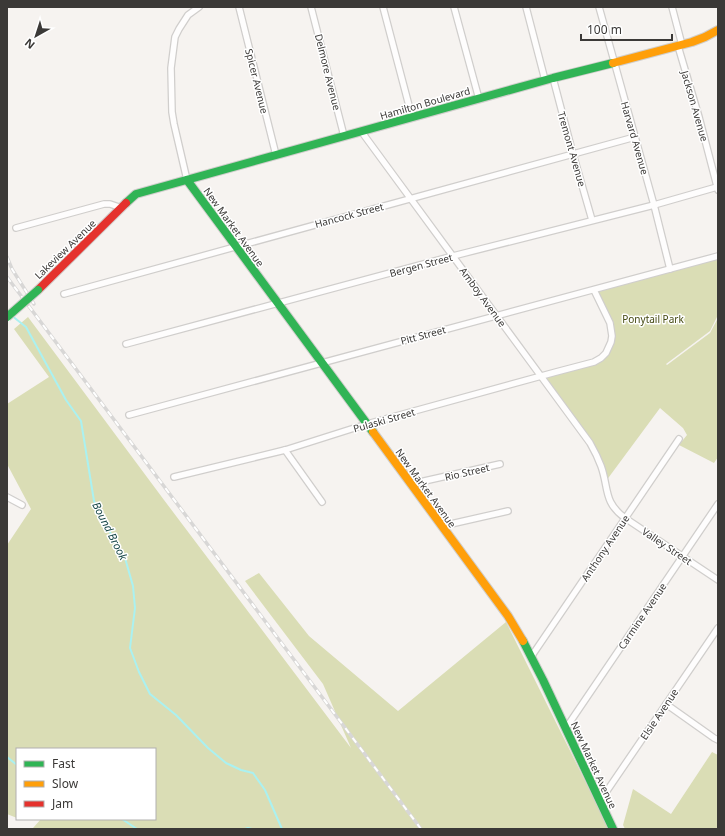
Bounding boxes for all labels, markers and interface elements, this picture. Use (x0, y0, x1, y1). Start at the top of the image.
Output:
north arrow (16, 16, 56, 56)
scale bar (581, 16, 672, 42)
text: 100 m (587, 21, 622, 38)
street label: Delmore Avenue (312, 32, 344, 112)
text: N (21, 36, 38, 53)
street label: Spicer Avenue (242, 47, 272, 115)
street label: Jackson Avenue (678, 68, 712, 143)
street label: Hamilton Boulevard (378, 83, 472, 123)
street label: Harvard Avenue (618, 100, 652, 177)
street label: Tremont Avenue (555, 110, 590, 189)
street label: New Market Avenue (201, 185, 268, 270)
street label: Hancock Street (313, 199, 385, 231)
street label: Lakeview Avenue (31, 216, 99, 282)
street label: Bergen Street (388, 250, 454, 280)
street label: Amboy Avenue (457, 264, 510, 330)
park label: Ponytail Park (622, 312, 684, 326)
street label: Pitt Street (399, 322, 448, 348)
street label: Pulaski Street (351, 404, 417, 436)
street label: New Market Avenue (393, 446, 460, 531)
street label: Rio Street (443, 460, 491, 484)
water label: Bound Brook (89, 499, 132, 563)
street label: Anthony Avenue (578, 512, 633, 584)
street label: Valley Street (639, 524, 695, 568)
street label: Carmine Avenue (615, 580, 670, 652)
street label: Elsie Avenue (637, 685, 681, 742)
street label: New Market Avenue (568, 719, 620, 811)
legend (16, 748, 156, 820)
text: Fast (52, 755, 76, 772)
text: Slow (52, 775, 79, 792)
text: Jam (51, 795, 73, 812)

